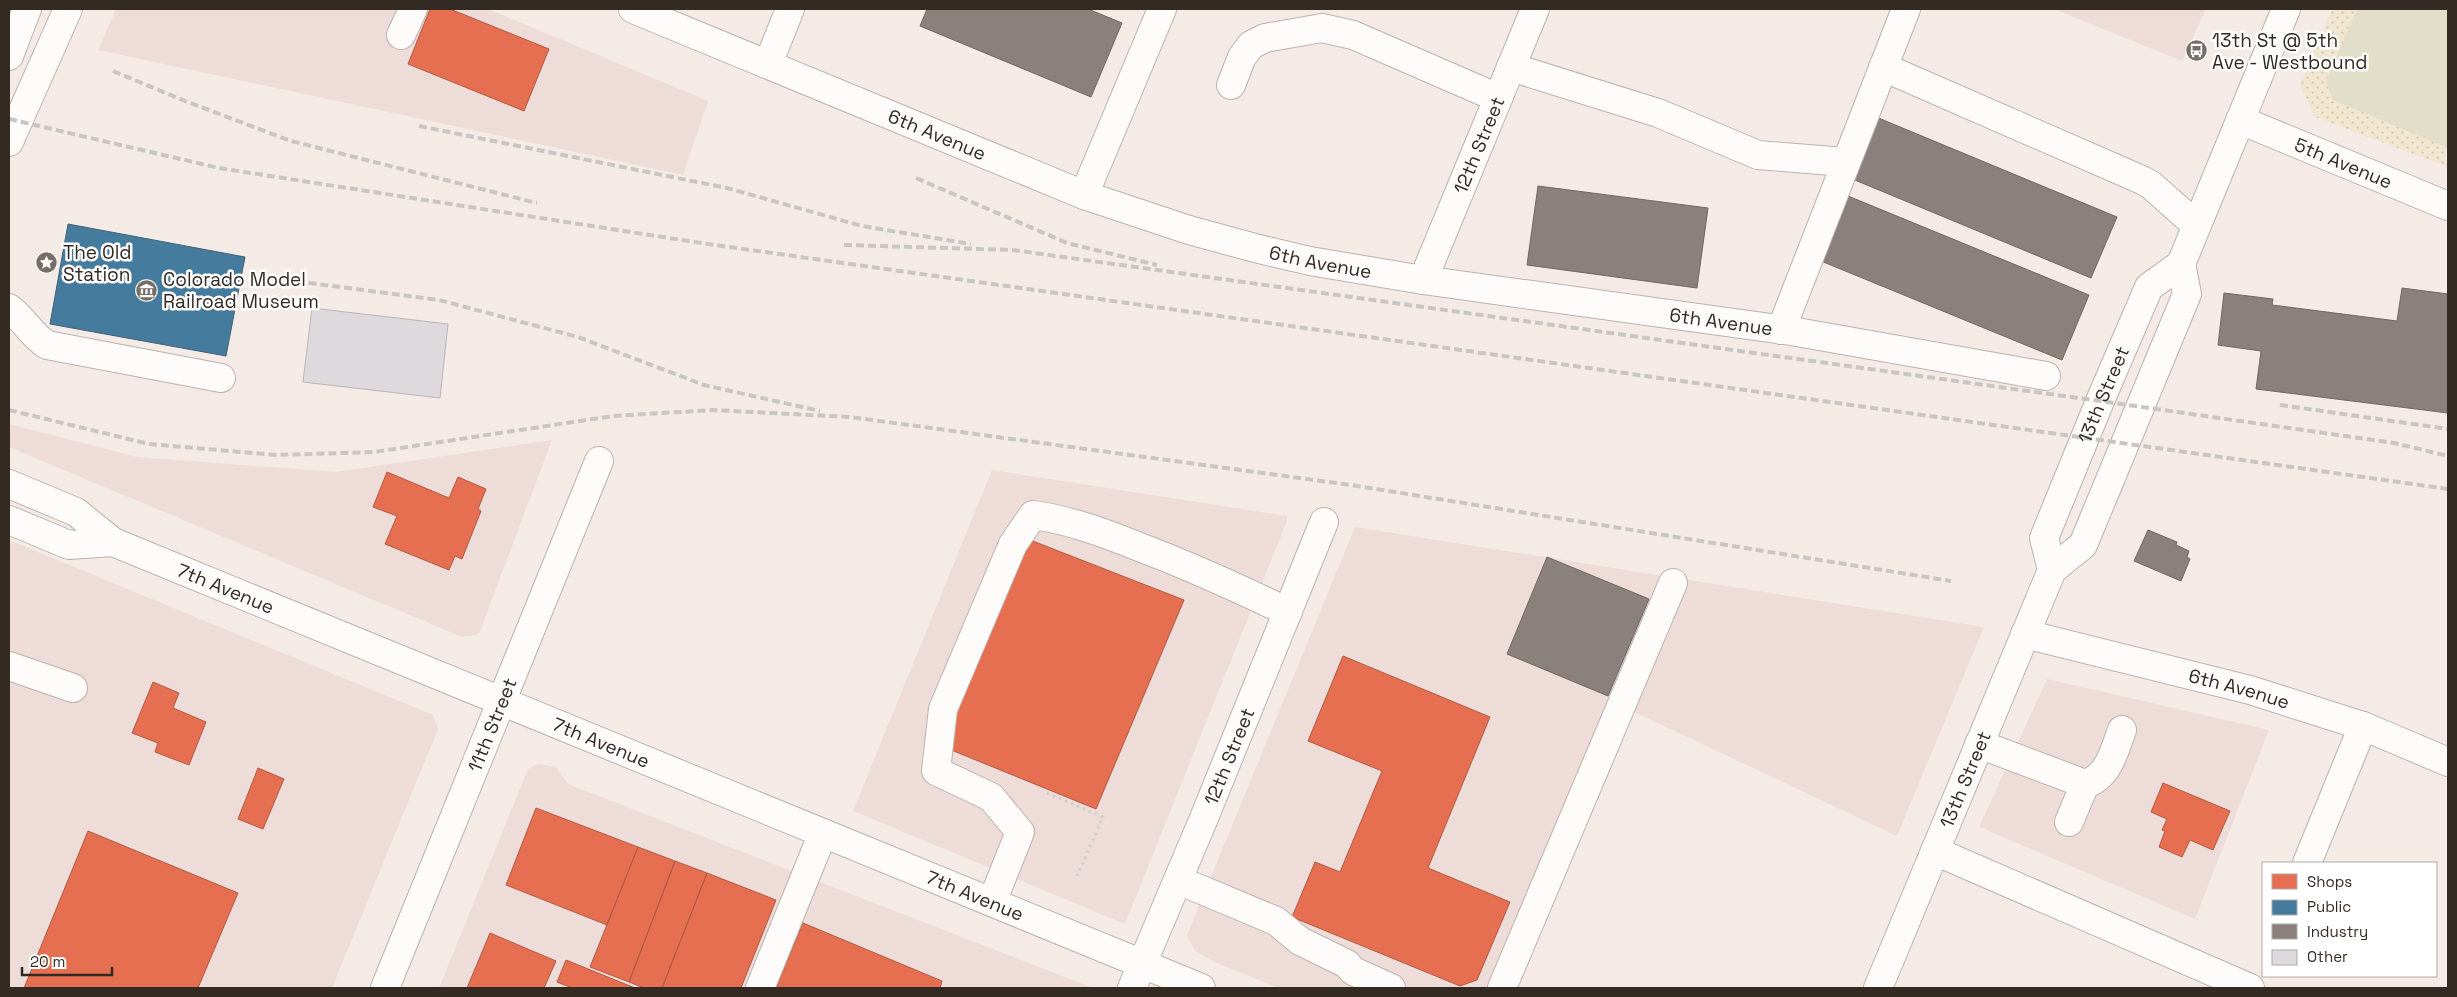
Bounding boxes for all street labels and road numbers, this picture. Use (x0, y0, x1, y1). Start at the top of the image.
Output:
street label: 12th Street (1448, 93, 1510, 197)
street label: 6th Avenue (884, 103, 990, 166)
street label: 5th Avenue (2291, 131, 2396, 194)
street label: 6th Avenue (1267, 239, 1374, 284)
street label: 6th Avenue (1668, 302, 1774, 341)
street label: 13th Street (2072, 342, 2135, 447)
street label: 7th Avenue (173, 557, 278, 619)
street label: 6th Avenue (2186, 663, 2293, 714)
street label: 11th Street (462, 674, 522, 776)
street label: 12th Street (1198, 704, 1260, 809)
street label: 7th Avenue (549, 711, 654, 773)
street label: 13th Street (1934, 727, 1996, 832)
street label: 7th Avenue (923, 864, 1027, 926)

